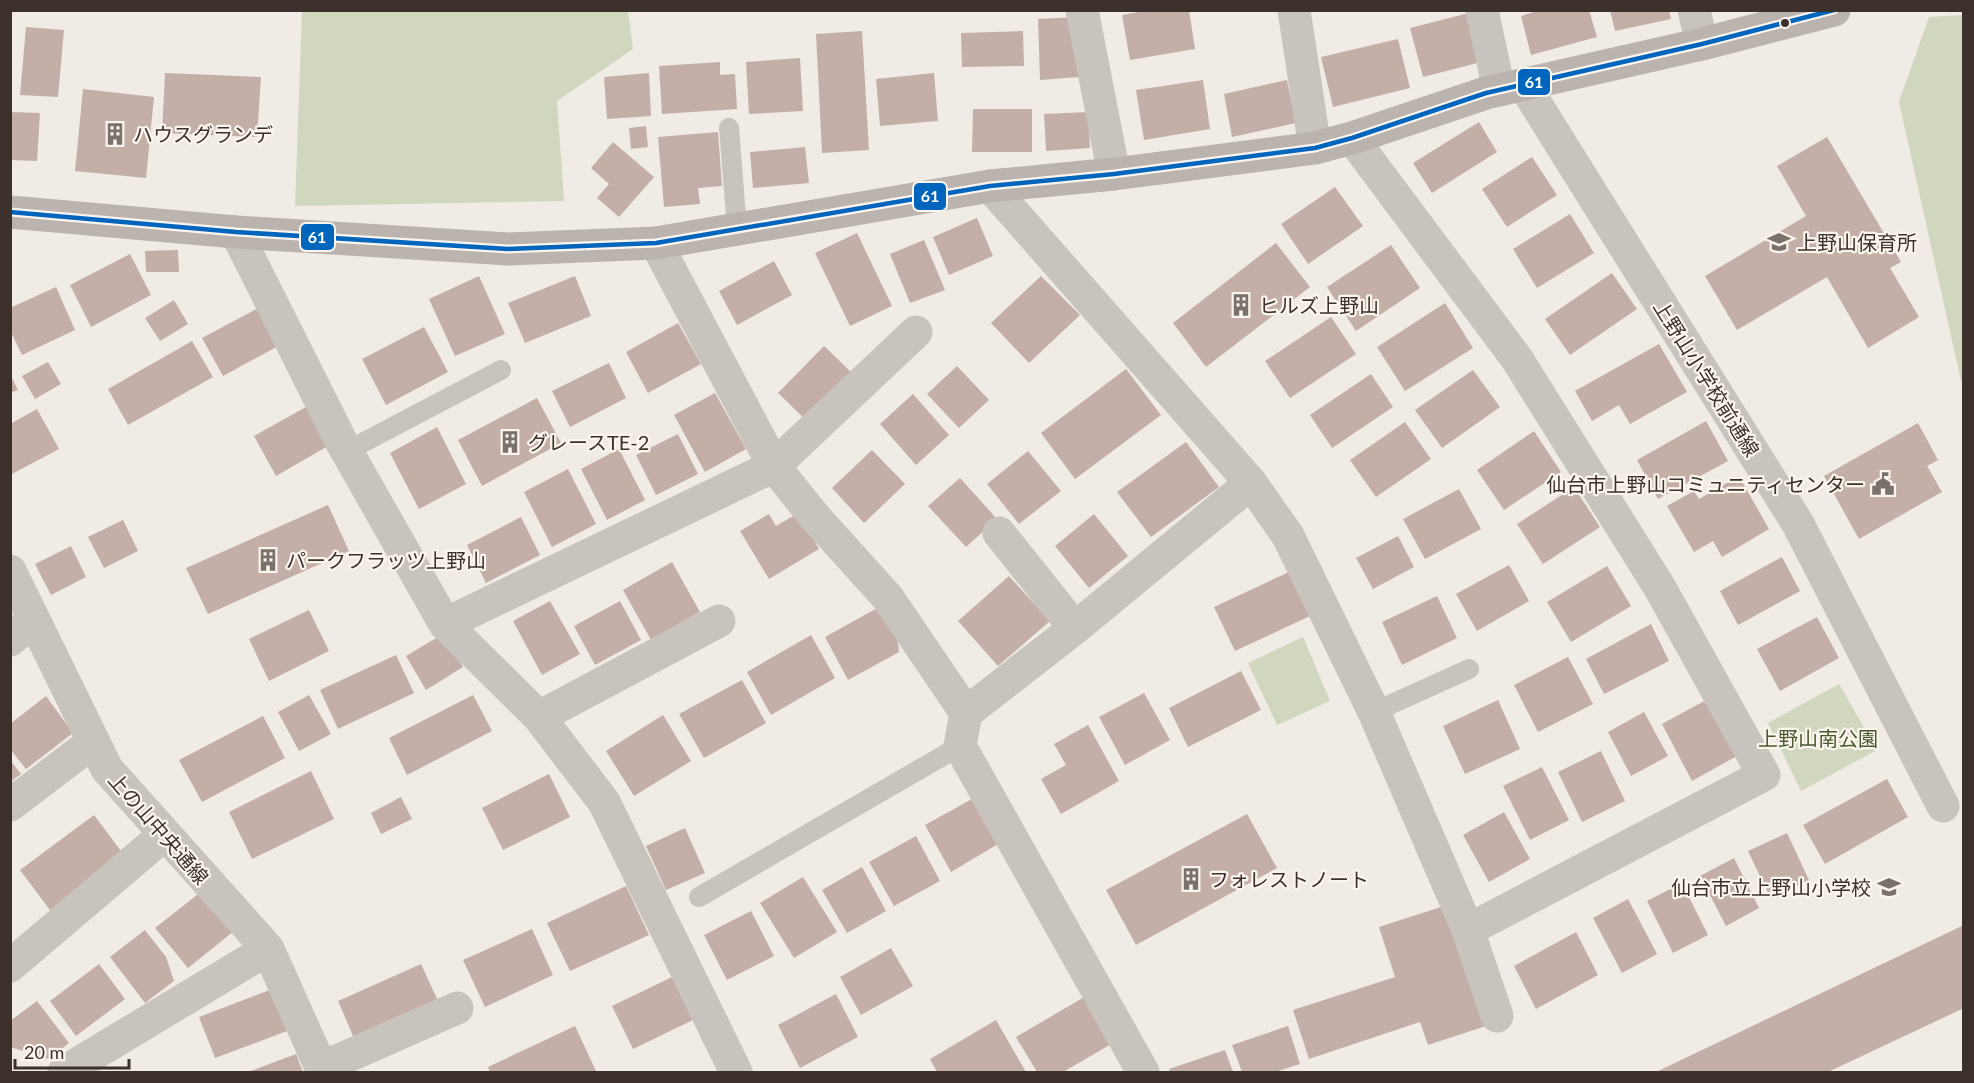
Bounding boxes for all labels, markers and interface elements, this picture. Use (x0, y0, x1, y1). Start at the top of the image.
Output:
unlabelled marker (1779, 17, 1791, 29)
line badge: 61 (1517, 68, 1551, 96)
text: 61 (1525, 72, 1543, 91)
building icon: ハウスグランデ (102, 121, 128, 147)
place label: ハウスグランデ (133, 122, 273, 146)
line badge: 61 (913, 182, 947, 211)
text: 61 (921, 186, 939, 205)
line badge: 61 (300, 223, 335, 251)
text: 61 (308, 227, 326, 246)
school or university icon: 上野山保育所 (1766, 229, 1792, 255)
place label: 上野山保育所 (1797, 230, 1917, 254)
building icon: ヒルズ上野山 (1228, 292, 1254, 318)
place label: ヒルズ上野山 (1259, 293, 1379, 317)
street label: 上野山小学校前通線 (1649, 295, 1765, 461)
building icon: グレースTE-2 (497, 429, 523, 455)
place label: グレースTE-2 (528, 430, 649, 454)
public building icon: 仙台市上野山コミュニティセンター (1870, 471, 1896, 497)
place label: 仙台市上野山コミュニティセンター (1546, 472, 1865, 496)
building icon: パークフラッツ上野山 (255, 547, 281, 573)
place label: パークフラッツ上野山 (286, 548, 486, 572)
park label: 上野山南公園 (1758, 726, 1878, 750)
street label: 上の山中央通線 (104, 767, 214, 889)
building icon: フォレストノート (1178, 866, 1204, 892)
place label: フォレストノート (1209, 867, 1369, 891)
school or university icon: 仙台市立上野山小学校 (1876, 874, 1902, 900)
place label: 仙台市立上野山小学校 (1671, 875, 1871, 899)
scale bar (15, 1032, 129, 1070)
text: 20 m (24, 1041, 64, 1063)

